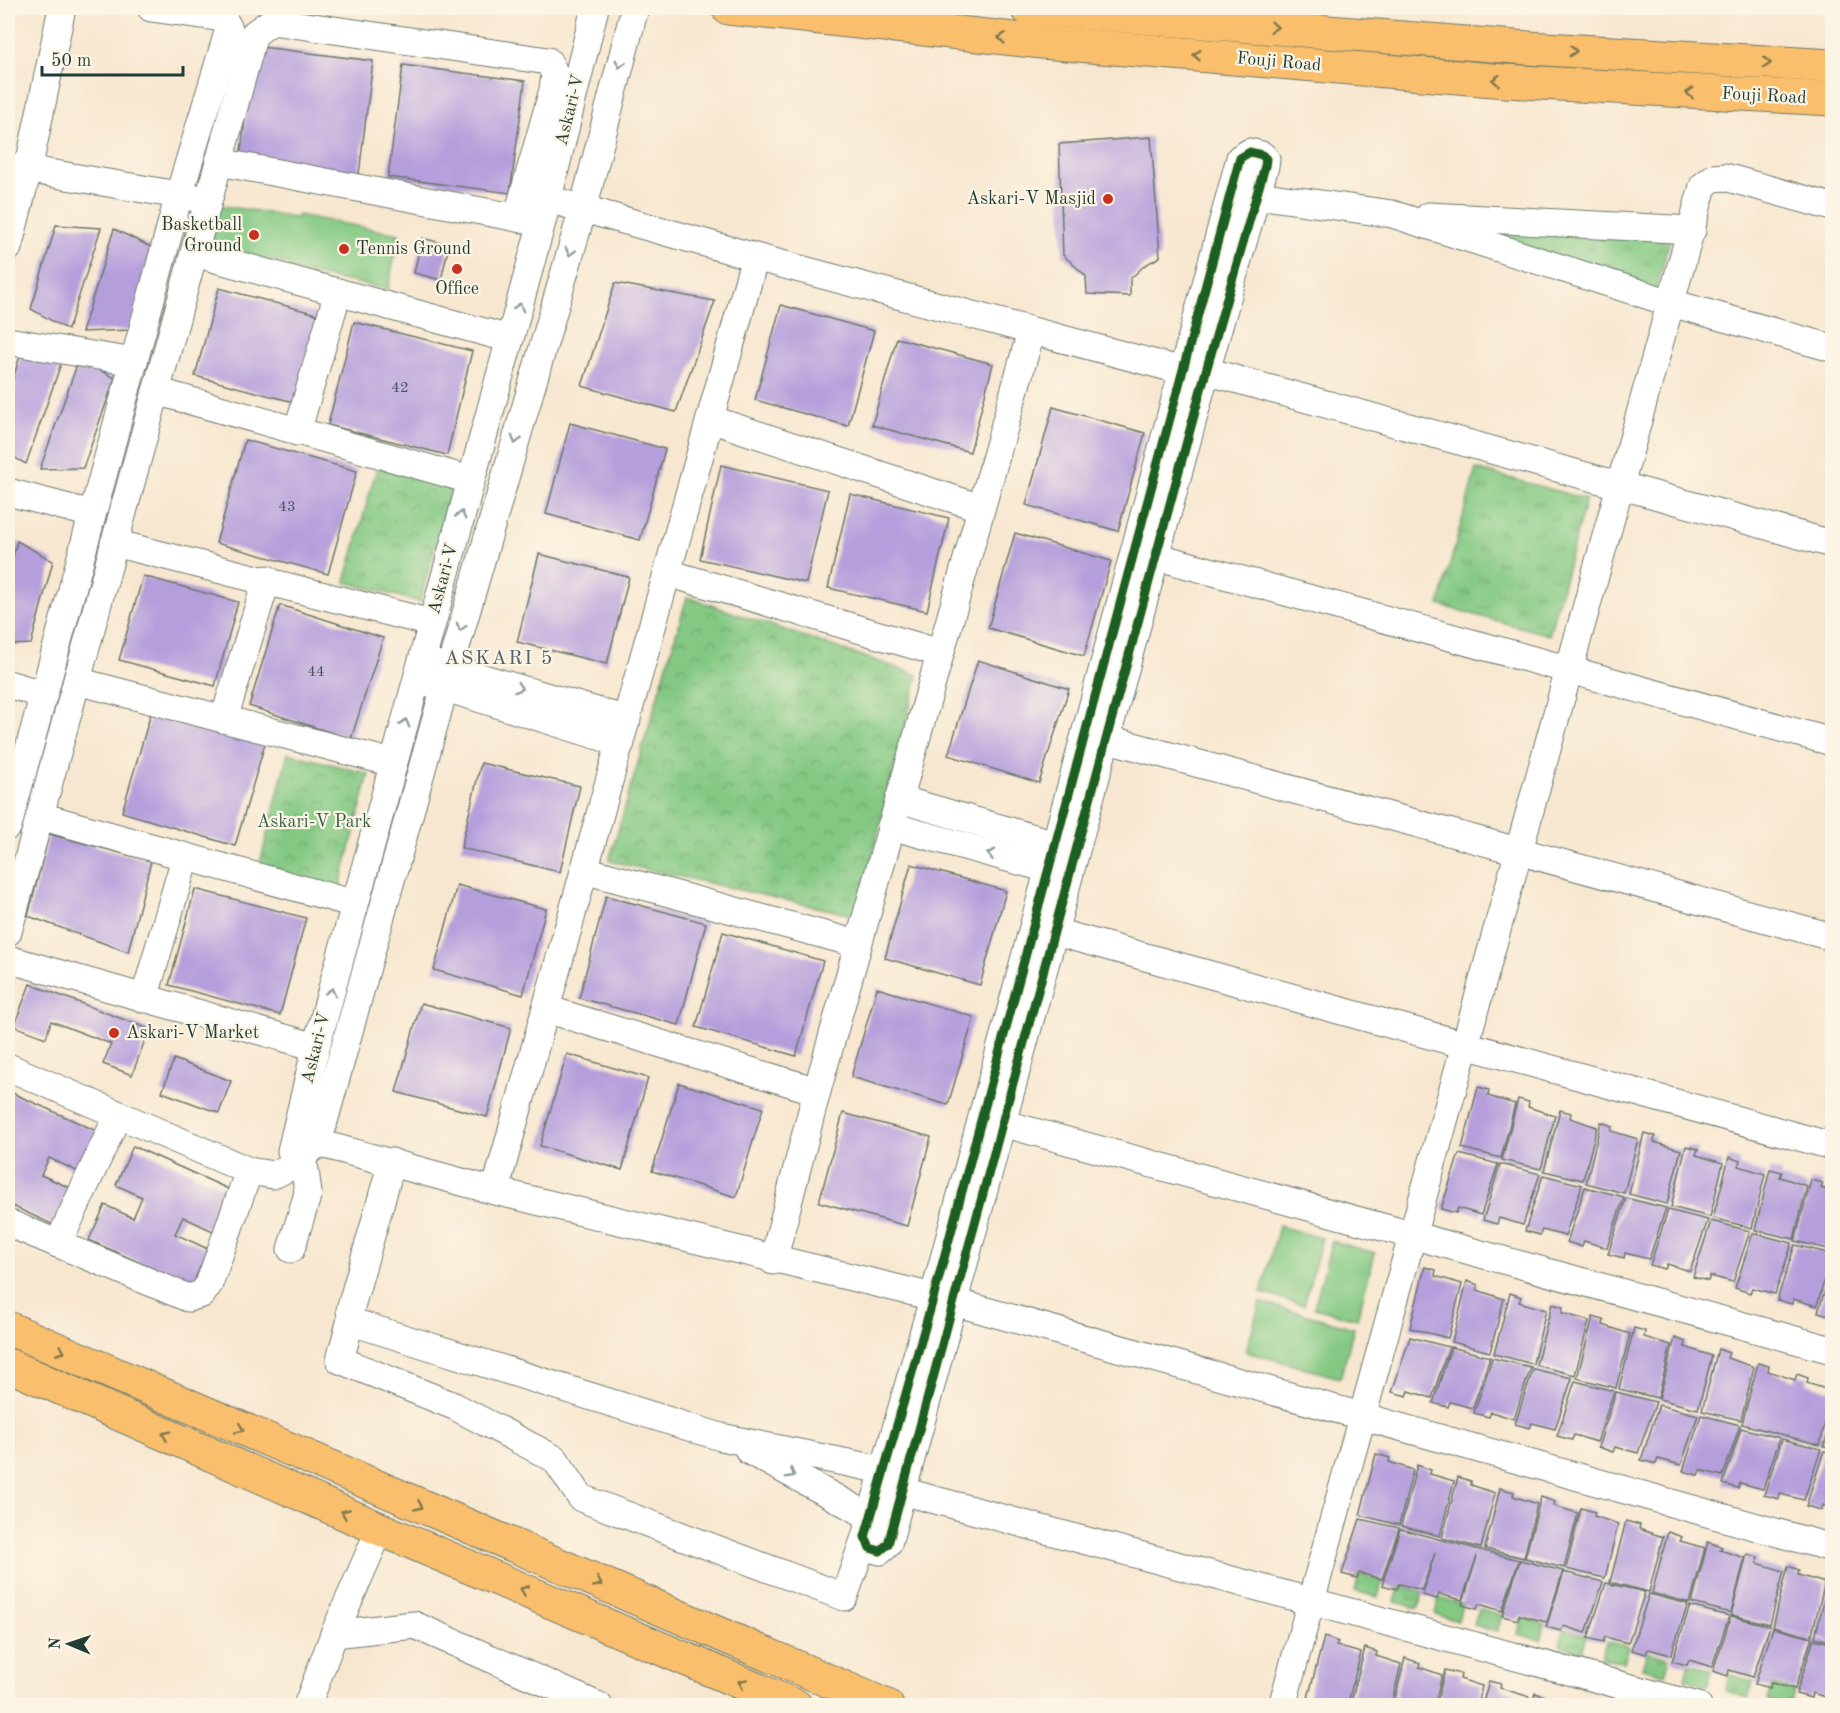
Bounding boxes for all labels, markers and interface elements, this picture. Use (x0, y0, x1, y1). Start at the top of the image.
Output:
one-way arrow (1269, 20, 1278, 33)
one-way arrow (998, 32, 1007, 45)
scale bar (42, 39, 183, 77)
one-way arrow (1568, 44, 1577, 57)
one-way arrow (1192, 49, 1201, 62)
street label: Fouji Road (1236, 49, 1322, 75)
text: 50 m (51, 52, 91, 70)
one-way arrow (1763, 56, 1772, 69)
one-way arrow (615, 59, 628, 69)
street label: Askari-V (552, 73, 588, 147)
one-way arrow (1491, 74, 1500, 87)
street label: Fouji Road (1721, 85, 1807, 107)
one-way arrow (1686, 86, 1695, 99)
place label: Askari-V Masjid (967, 190, 1096, 208)
marker: Askari-V Masjid (1101, 192, 1115, 206)
place label: Basketball Ground (161, 216, 242, 255)
marker: Basketball Ground (247, 228, 261, 242)
place label: Tennis Ground (356, 240, 471, 258)
marker: Tennis Ground (337, 242, 351, 256)
one-way arrow (565, 247, 577, 257)
marker: Office (450, 262, 464, 276)
place label: Office (435, 280, 479, 298)
one-way arrow (512, 302, 524, 312)
house number: 42 (391, 381, 409, 396)
one-way arrow (511, 434, 523, 445)
house number: 43 (278, 500, 296, 515)
one-way arrow (454, 510, 466, 520)
street label: Askari-V (425, 542, 461, 616)
one-way arrow (456, 621, 468, 632)
district label: ASKARI 5 (444, 649, 554, 669)
house number: 44 (307, 665, 325, 680)
one-way arrow (513, 681, 524, 693)
one-way arrow (398, 718, 410, 729)
park label: Askari-V Park (257, 813, 371, 831)
one-way arrow (986, 849, 997, 861)
one-way arrow (323, 987, 336, 997)
street label: Askari-V (298, 1011, 334, 1085)
place label: Askari-V Market (126, 1024, 259, 1042)
marker: Askari-V Market (107, 1026, 121, 1040)
one-way arrow (55, 1344, 66, 1356)
one-way arrow (234, 1422, 245, 1434)
one-way arrow (162, 1430, 173, 1442)
one-way arrow (785, 1467, 795, 1478)
one-way arrow (413, 1499, 424, 1511)
one-way arrow (340, 1508, 351, 1520)
one-way arrow (592, 1576, 603, 1588)
one-way arrow (520, 1585, 531, 1597)
north arrow (39, 1614, 99, 1674)
text: N (48, 1636, 64, 1650)
one-way arrow (738, 1678, 749, 1690)

